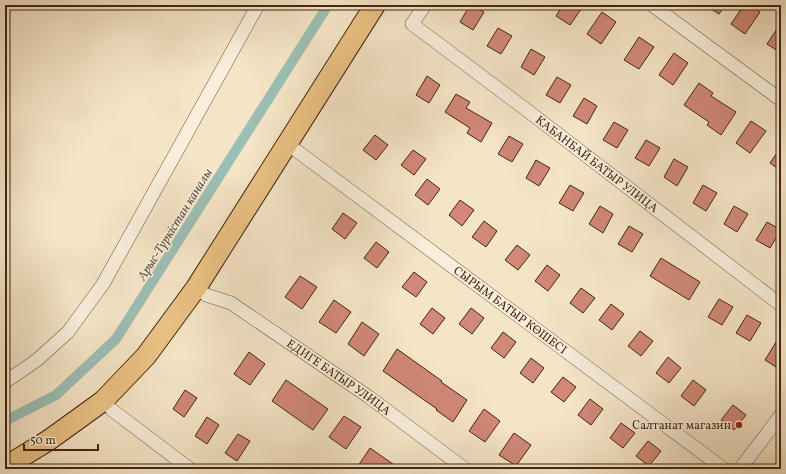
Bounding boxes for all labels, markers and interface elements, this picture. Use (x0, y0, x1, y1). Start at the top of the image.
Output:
street label: КАБАНБАЙ БАТЫР УЛИЦА (532, 113, 661, 217)
water label: Арыс-Түркістан каналы (133, 165, 218, 286)
street label: СЫРЫМ БАТЫР КӨШЕСІ (450, 263, 570, 358)
street label: ЕДИГЕ БАТЫР УЛИЦА (283, 336, 394, 420)
place label: Салтанат магазин (632, 418, 731, 434)
marker: Салтанат магазин (734, 420, 744, 430)
scale bar (24, 426, 98, 452)
text: 50 m (30, 433, 56, 449)

